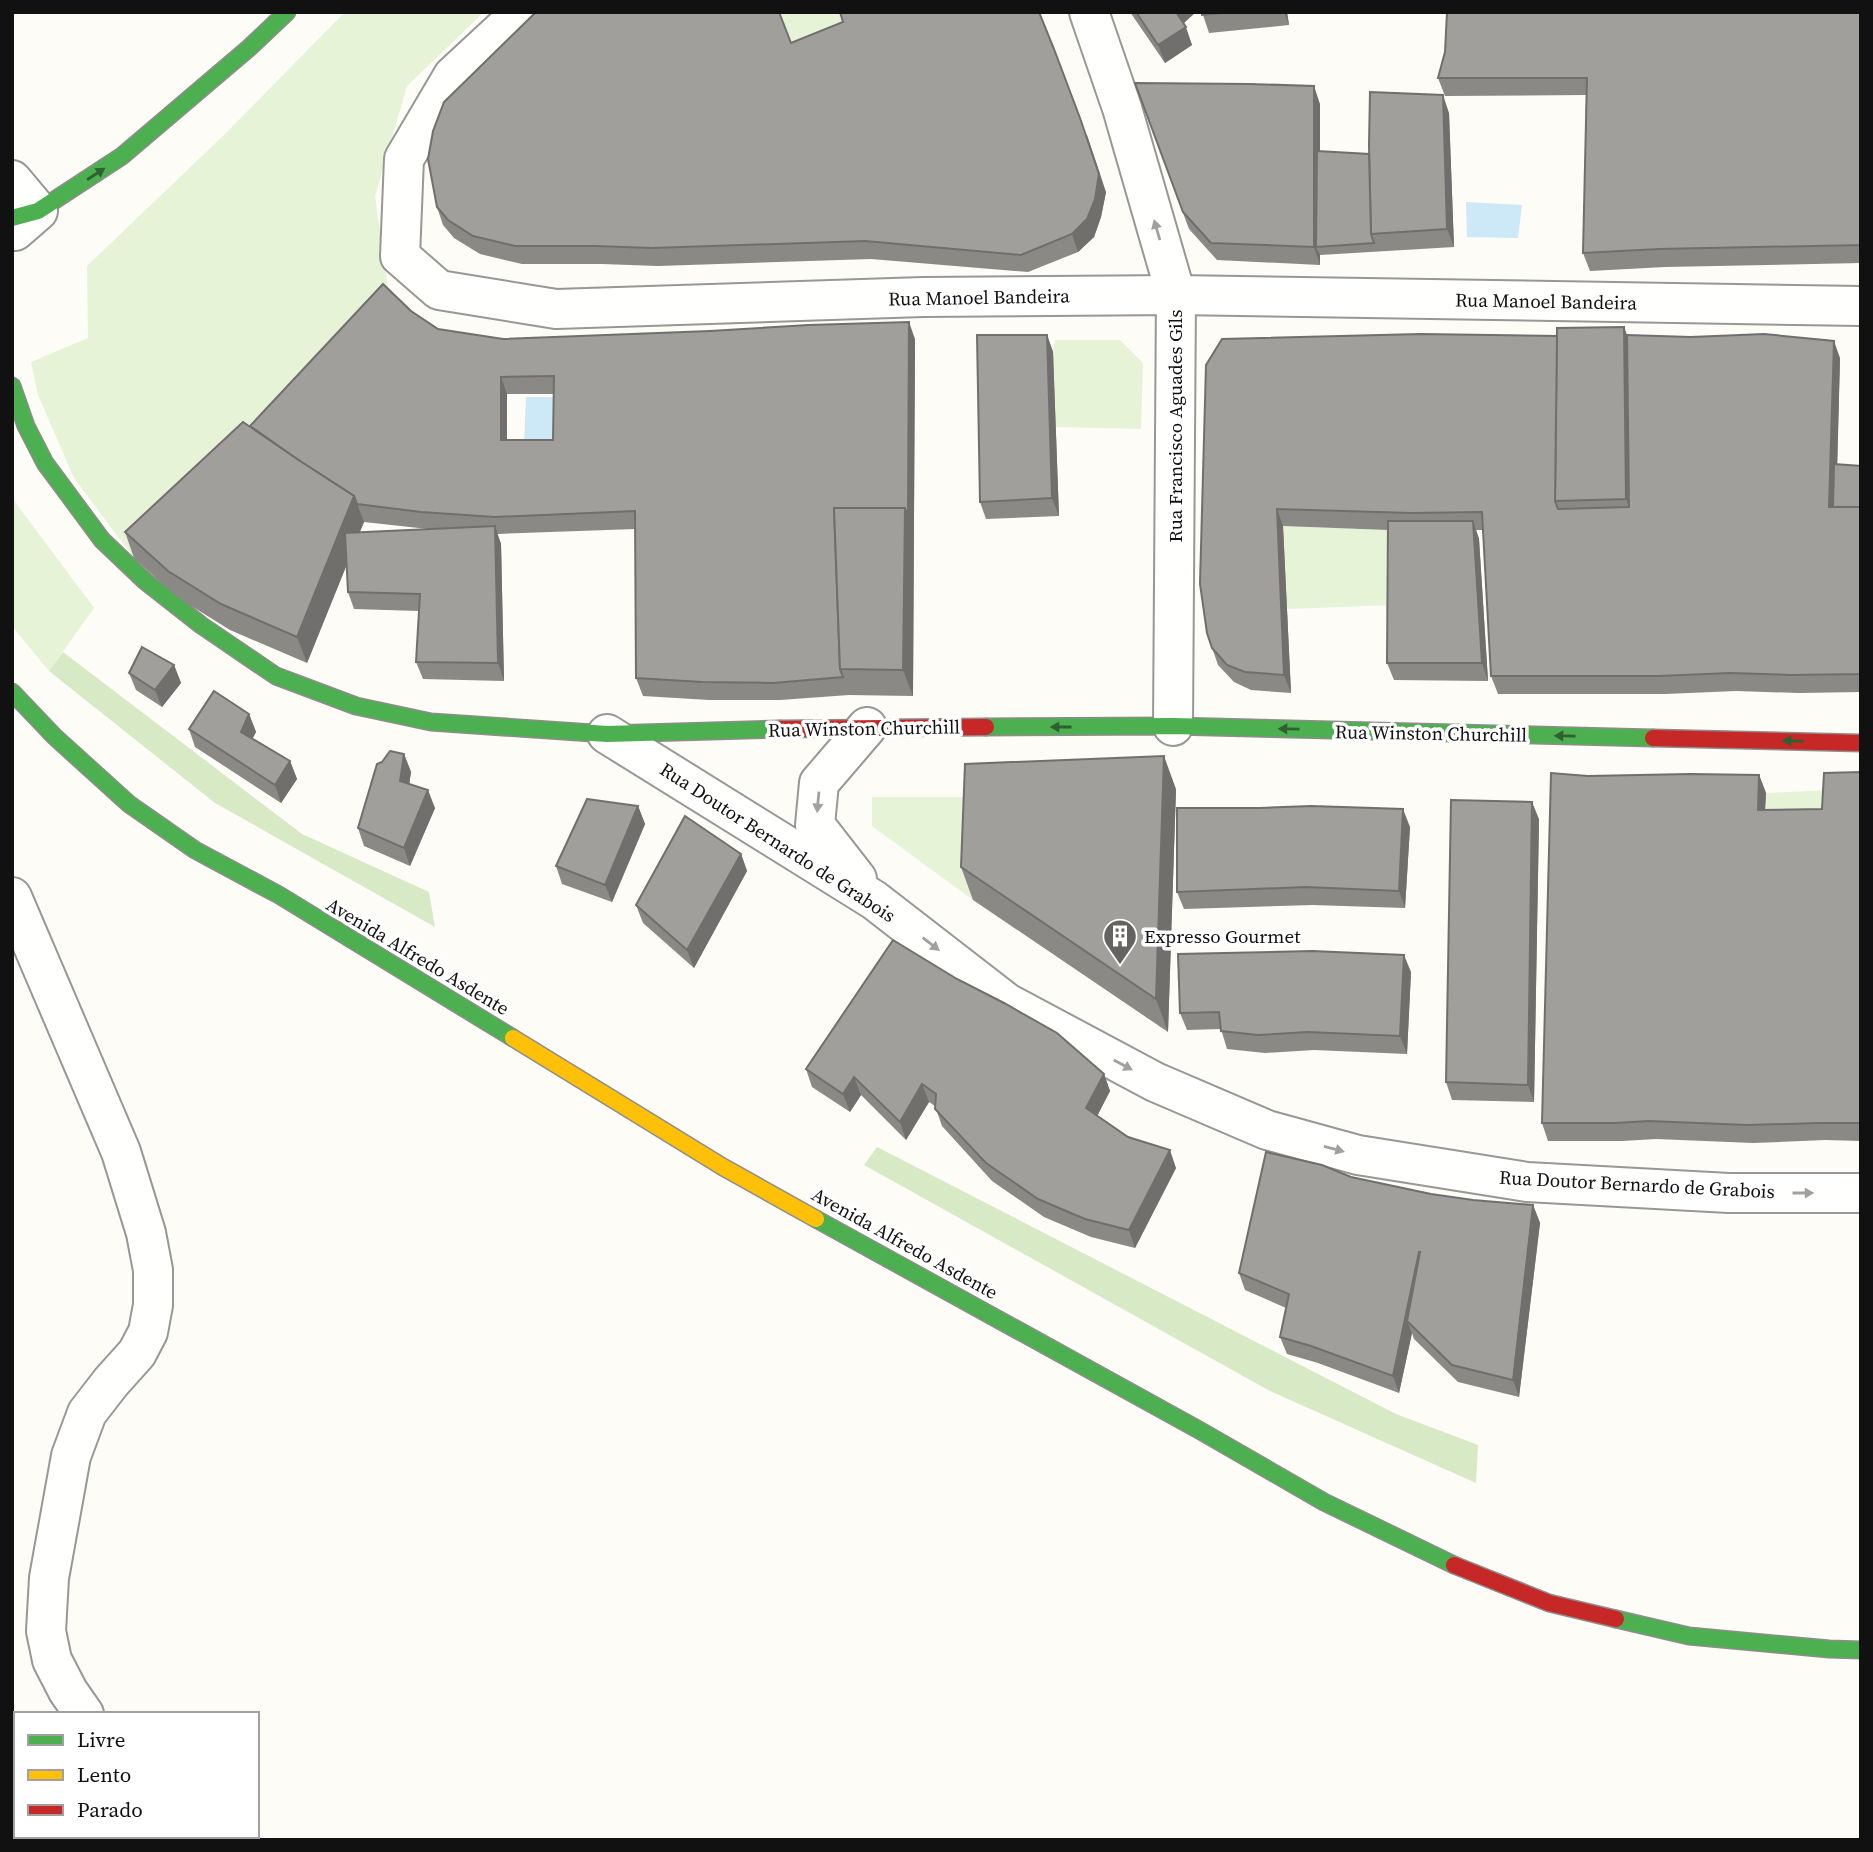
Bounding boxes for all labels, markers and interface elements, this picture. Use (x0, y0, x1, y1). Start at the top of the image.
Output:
one-way arrow (86, 167, 105, 180)
one-way arrow (1151, 218, 1162, 240)
street label: Rua Manoel Bandeira (888, 282, 1070, 312)
street label: Rua Manoel Bandeira (1455, 286, 1637, 316)
street label: Rua Francisco Aguades Gils (1162, 309, 1188, 543)
street label: Rua Winston Churchill (768, 713, 961, 743)
street label: Rua Winston Churchill (1335, 718, 1528, 748)
one-way arrow (1050, 721, 1072, 733)
one-way arrow (1277, 723, 1299, 735)
one-way arrow (1554, 730, 1576, 742)
one-way arrow (1781, 736, 1803, 747)
street label: Rua Doutor Bernardo de Grabois (655, 756, 901, 928)
one-way arrow (812, 792, 823, 814)
street label: Avenida Alfredo Asdente (322, 891, 514, 1021)
building icon: Expresso Gourmet (1101, 917, 1139, 966)
place label: Expresso Gourmet (1144, 923, 1301, 949)
one-way arrow (922, 937, 940, 951)
one-way arrow (1113, 1059, 1133, 1070)
one-way arrow (1324, 1144, 1345, 1154)
street label: Rua Doutor Bernardo de Grabois (1498, 1164, 1776, 1204)
street label: Avenida Alfredo Asdente (807, 1181, 1003, 1305)
one-way arrow (1792, 1187, 1814, 1199)
legend (14, 1712, 259, 1838)
text: Livre (77, 1725, 125, 1754)
text: Lento (77, 1760, 131, 1789)
text: Parado (77, 1795, 143, 1824)

